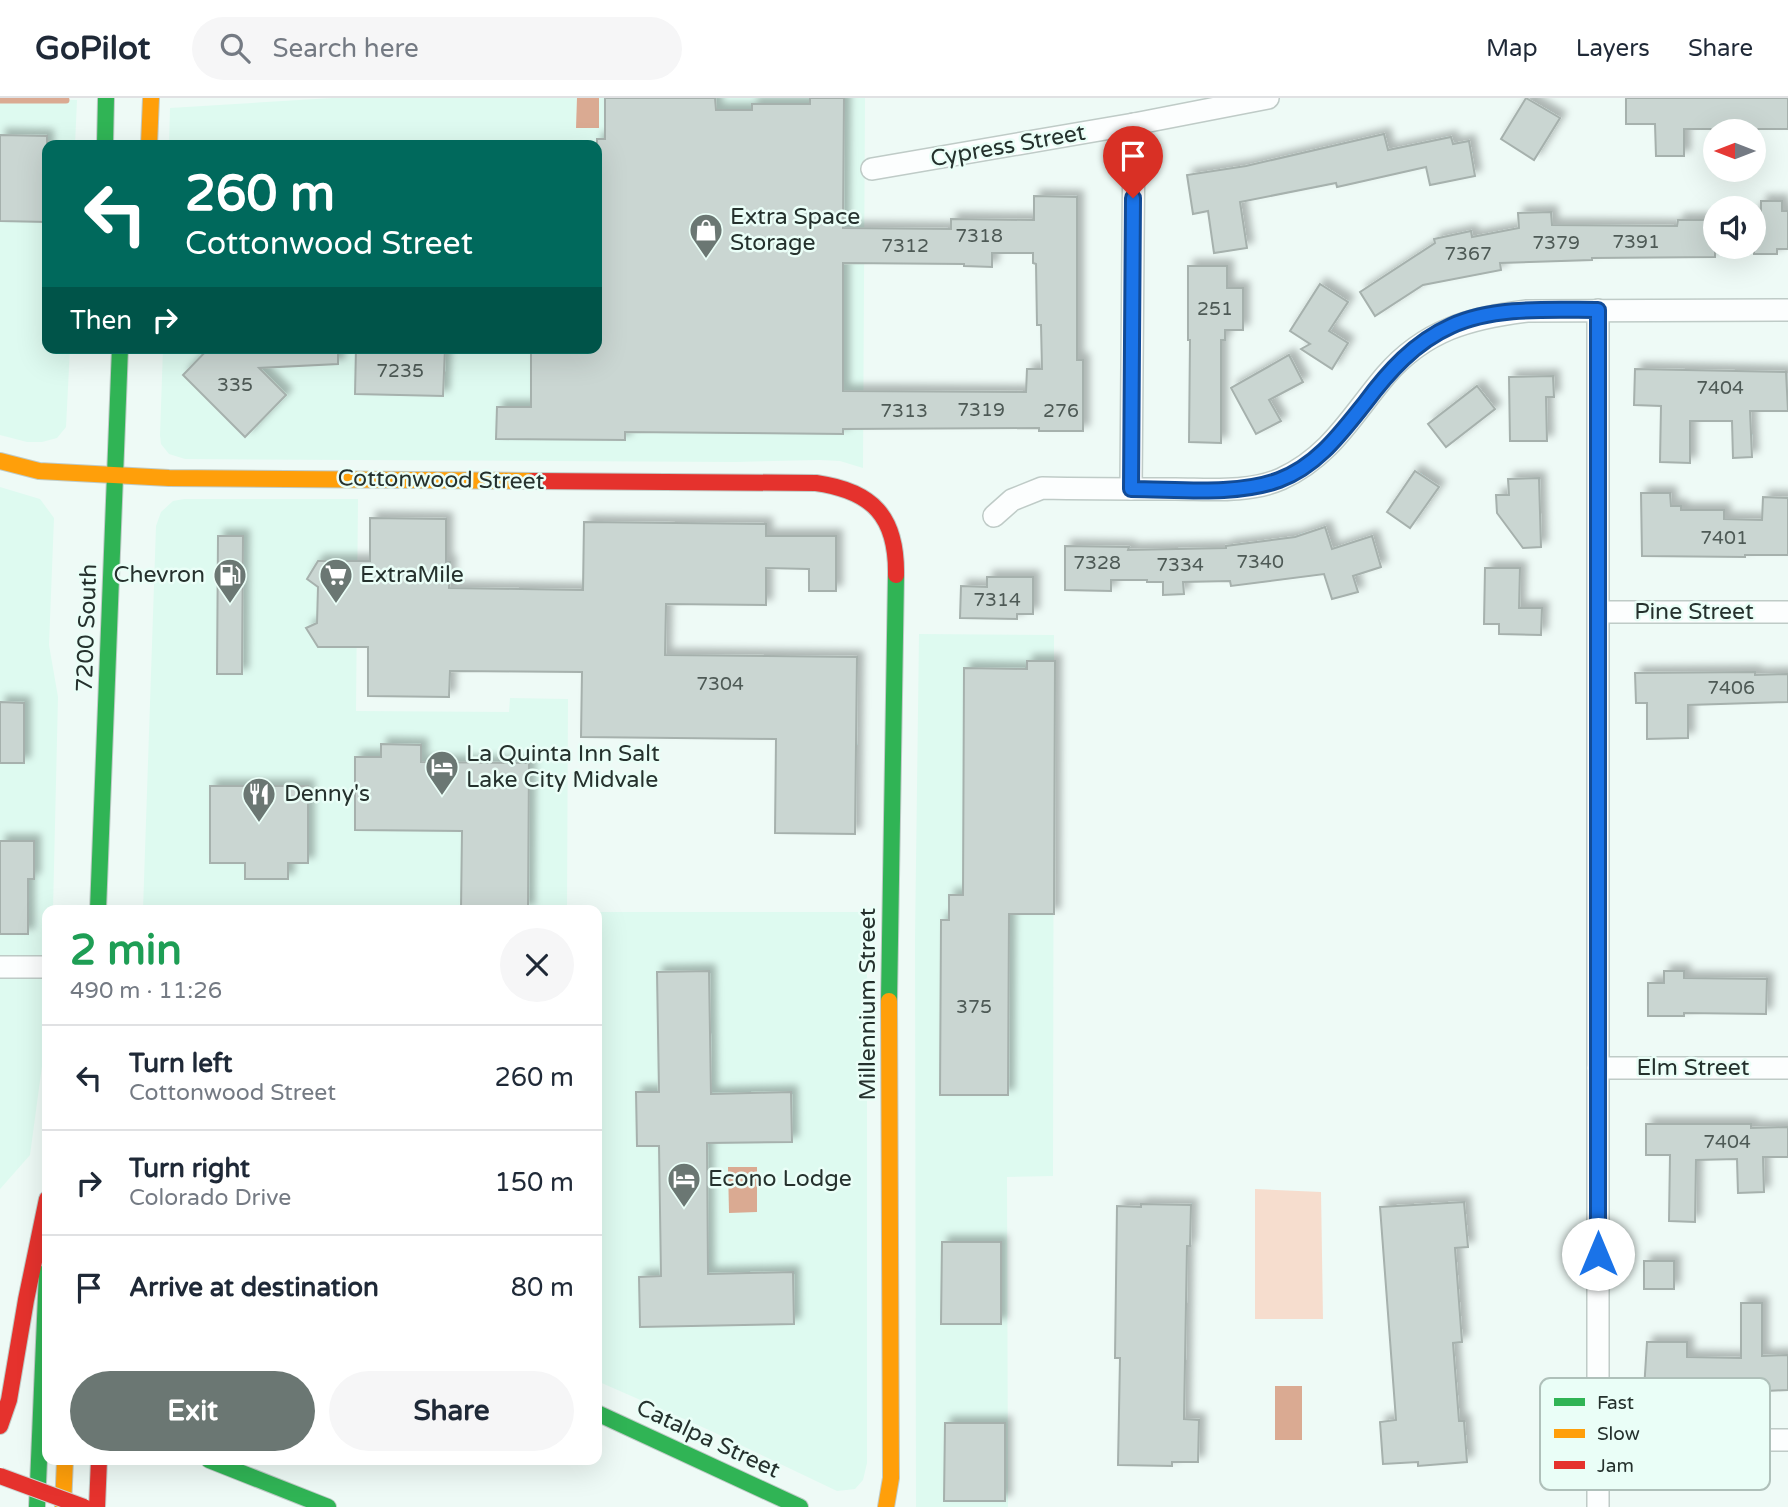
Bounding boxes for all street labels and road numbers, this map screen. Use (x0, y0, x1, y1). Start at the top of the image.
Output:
street label: Cypress Street (928, 119, 1088, 173)
street label: Cottonwood Street (337, 464, 545, 496)
street label: 7200 South (71, 563, 103, 693)
street label: Pine Street (1634, 598, 1754, 626)
street label: Millennium Street (854, 907, 882, 1100)
street label: Elm Street (1636, 1054, 1750, 1082)
street label: Catalpa Street (632, 1394, 784, 1485)

